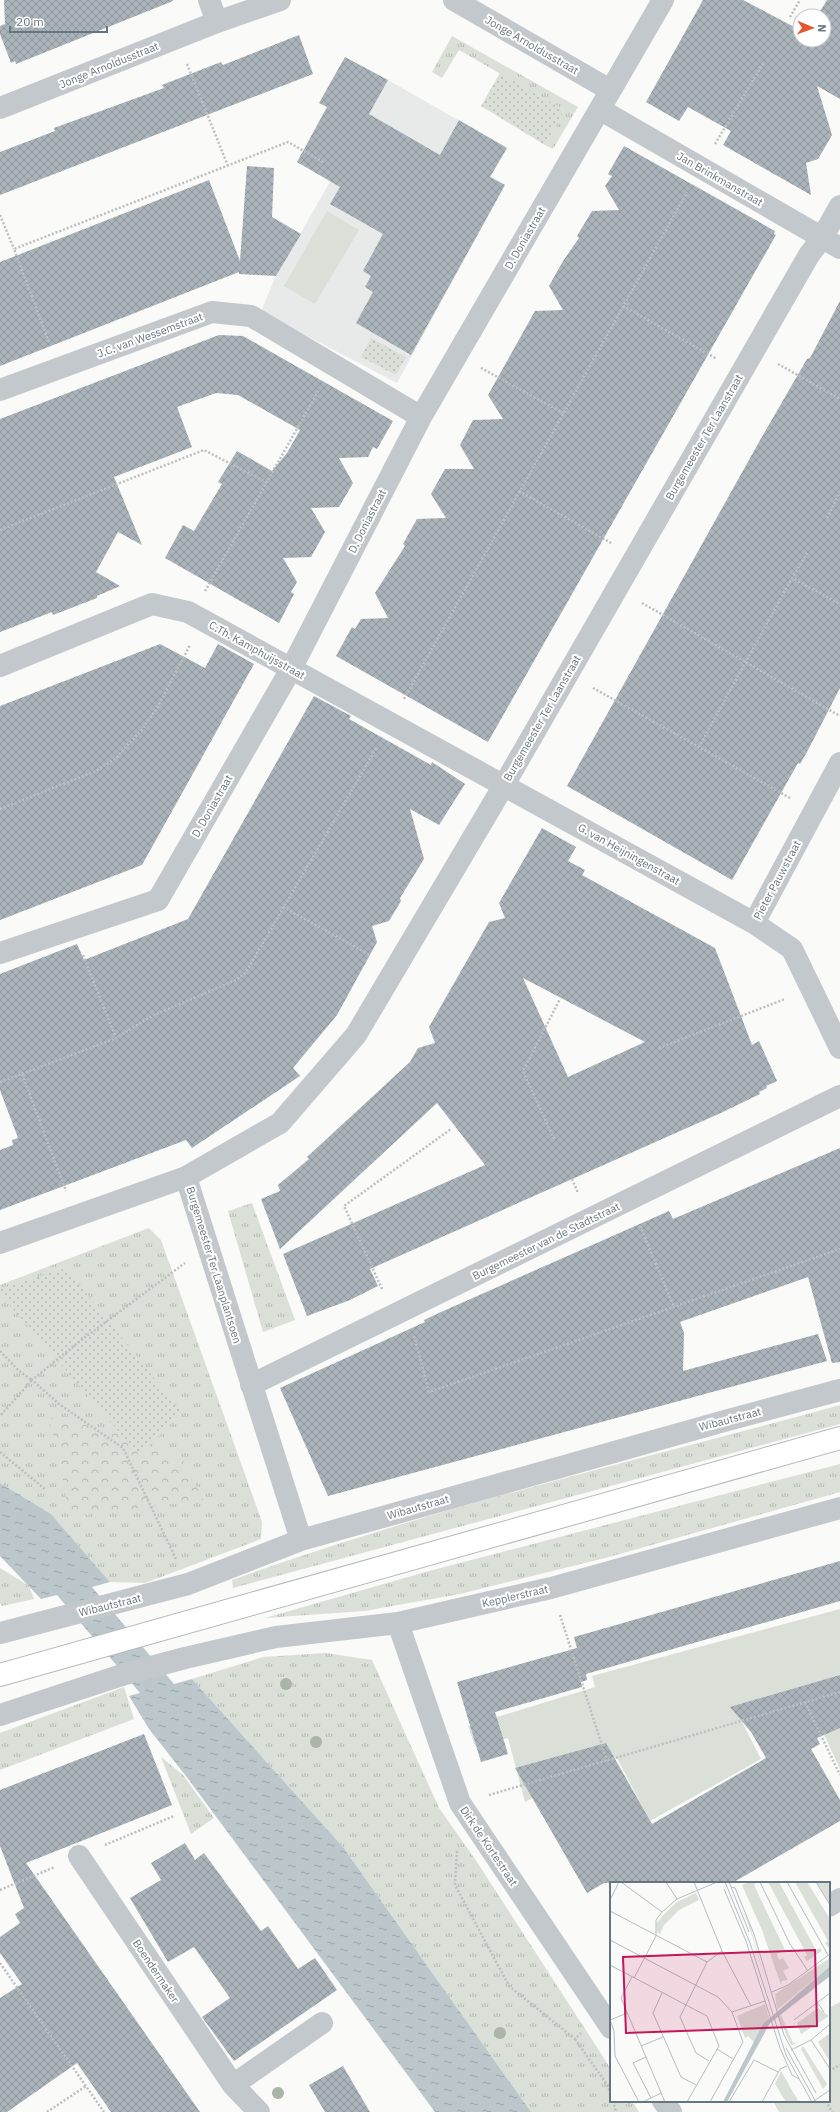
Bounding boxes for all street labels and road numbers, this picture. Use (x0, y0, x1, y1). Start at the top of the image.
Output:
street label: Jonge Arnoldusstraat (483, 13, 581, 78)
street label: Jonge Arnoldusstraat (57, 39, 161, 91)
street label: Jan Brinkmanstraat (675, 149, 766, 209)
street label: D. Doniastraat (501, 204, 549, 272)
street label: J.C. van Wessemstraat (95, 309, 205, 361)
street label: Burgemeester Ter Laanstraat (662, 371, 746, 502)
street label: D. Doniastraat (345, 487, 389, 555)
street label: C.Th. Kamphuijsstraat (206, 618, 308, 682)
street label: Burgemeester Ter Laanstraat (500, 652, 584, 783)
street label: D. Doniastraat (188, 772, 236, 840)
street label: G. van Heijningenstraat (575, 820, 683, 888)
street label: Pieter Pauwstraat (750, 838, 804, 922)
street label: Burgemeester Ter Laanplantsoen (183, 1185, 245, 1345)
street label: Burgemeester van de Stadtstraat (470, 1199, 622, 1283)
street label: Wibautstraat (697, 1404, 763, 1434)
street label: Wibautstraat (385, 1491, 451, 1523)
street label: Kepplerstraat (481, 1582, 549, 1610)
street label: Wibautstraat (77, 1590, 143, 1619)
street label: Dirk de Kortestraat (457, 1803, 521, 1889)
street label: Boendermaker (130, 1937, 182, 2005)

